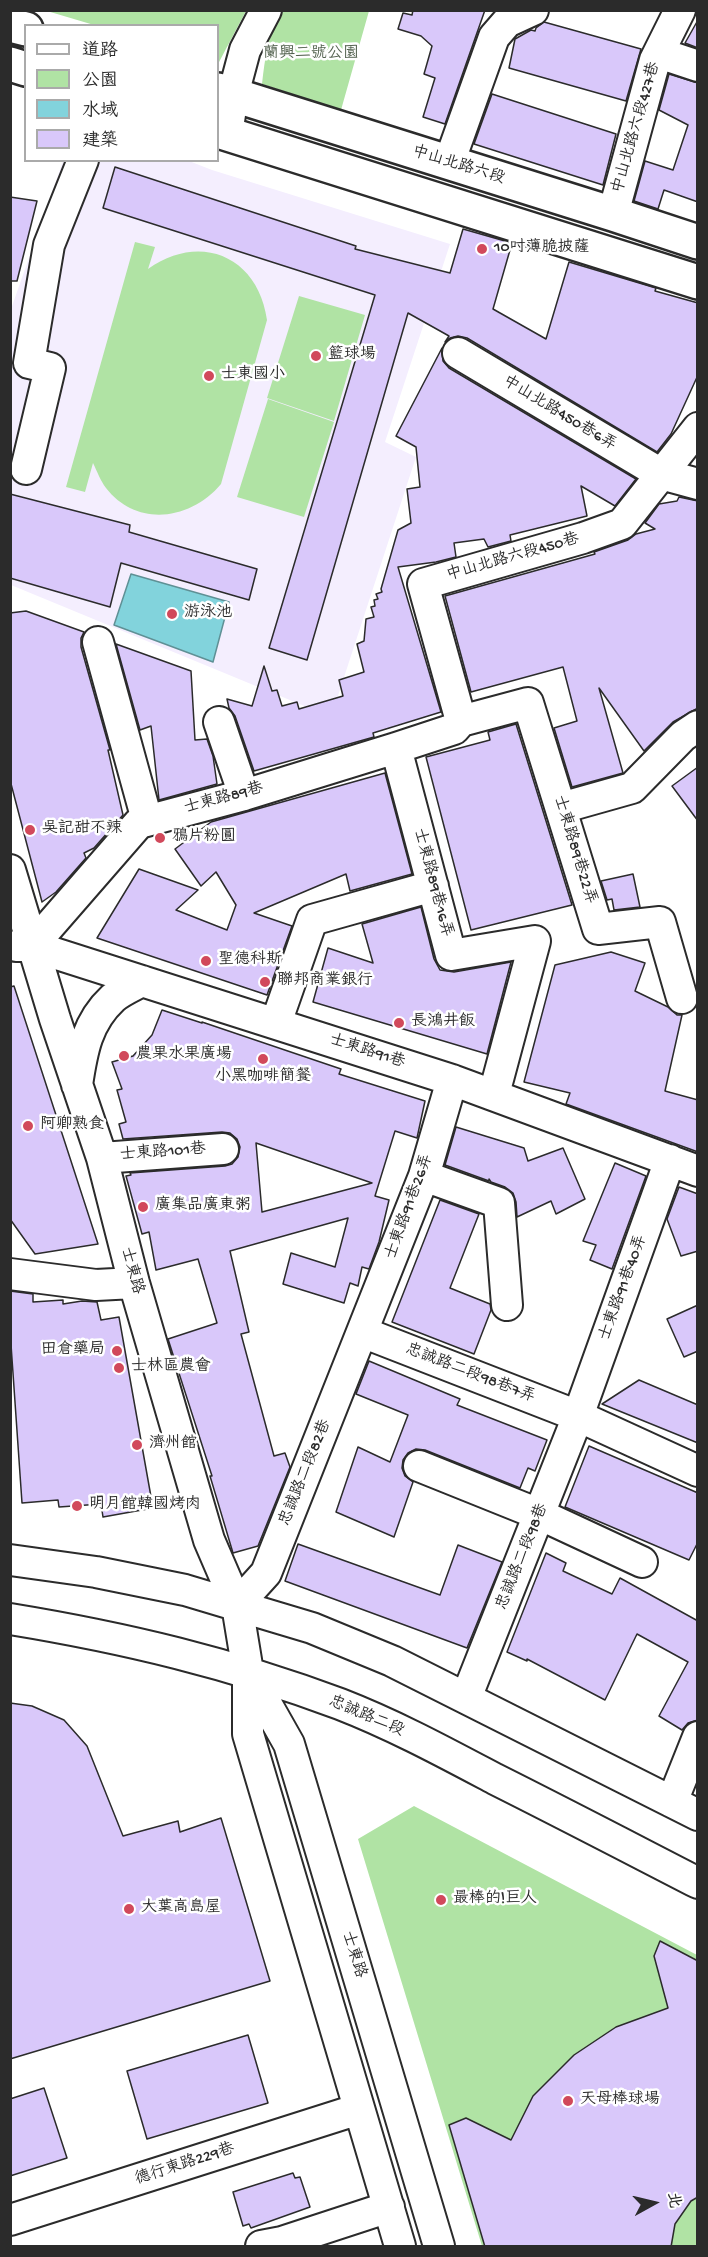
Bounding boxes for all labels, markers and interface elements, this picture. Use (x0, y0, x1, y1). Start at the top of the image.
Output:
legend (24, 24, 219, 162)
text: 道路 (82, 41, 118, 62)
park label: 蘭興二號公園 (263, 45, 359, 65)
street label: 中山北路六段427巷 (609, 60, 665, 196)
text: 公園 (82, 71, 118, 92)
text: 水域 (82, 101, 118, 122)
text: 建築 (82, 131, 118, 152)
street label: 中山北路六段 (409, 143, 507, 189)
place label: 10吋薄脆披薩 (494, 239, 590, 259)
marker: 10吋薄脆披薩 (475, 242, 489, 256)
place label: 籃球場 (328, 346, 376, 366)
marker: 籃球場 (309, 349, 323, 363)
place label: 士東國小 (221, 366, 285, 386)
marker: 士東國小 (202, 369, 216, 383)
street label: 中山北路450巷6弄 (499, 373, 619, 455)
street label: 中山北路六段450巷 (444, 530, 582, 586)
place label: 游泳池 (184, 604, 232, 624)
marker: 游泳池 (165, 607, 179, 621)
street label: 士東路89巷 (183, 779, 265, 819)
street label: 士東路89巷22弄 (548, 793, 600, 907)
place label: 吳記甜不辣 (42, 820, 122, 840)
marker: 吳記甜不辣 (23, 823, 37, 837)
street label: 士東路89巷16弄 (408, 827, 456, 939)
place label: 鴉片粉圓 (172, 828, 236, 848)
marker: 鴉片粉圓 (153, 831, 167, 845)
place label: 聖德科斯 (218, 951, 282, 971)
marker: 聖德科斯 (199, 954, 213, 968)
place label: 聯邦商業銀行 (277, 972, 373, 992)
marker: 聯邦商業銀行 (258, 975, 272, 989)
place label: 長鴻井飯 (411, 1013, 475, 1033)
marker: 長鴻井飯 (392, 1016, 406, 1030)
street label: 士東路91巷 (327, 1031, 407, 1073)
place label: 農果水果廣場 (136, 1046, 232, 1066)
marker: 農果水果廣場 (117, 1049, 131, 1063)
marker: 小黑咖啡簡餐 (256, 1052, 270, 1066)
place label: 小黑咖啡簡餐 (215, 1068, 311, 1088)
place label: 阿卿熟食 (40, 1116, 104, 1136)
marker: 阿卿熟食 (21, 1119, 35, 1133)
street label: 士東路101巷 (119, 1140, 207, 1166)
street label: 士東路91巷26弄 (382, 1152, 438, 1262)
place label: 廣集品廣東粥 (155, 1197, 251, 1217)
marker: 廣集品廣東粥 (136, 1200, 150, 1214)
street label: 士東路91巷40弄 (596, 1233, 652, 1343)
street label: 士東路 (116, 1245, 146, 1297)
street label: 忠誠路二段98巷7弄 (403, 1340, 537, 1408)
place label: 田倉藥局 (41, 1341, 105, 1361)
marker: 田倉藥局 (110, 1344, 124, 1358)
place label: 士林區農會 (131, 1358, 211, 1378)
marker: 士林區農會 (112, 1361, 126, 1375)
street label: 忠誠路二段82巷 (276, 1417, 336, 1529)
place label: 濟州館 (149, 1435, 197, 1455)
marker: 濟州館 (130, 1438, 144, 1452)
place label: 明月館韓國烤肉 (89, 1496, 201, 1516)
marker: 明月館韓國烤肉 (70, 1499, 84, 1513)
street label: 忠誠路二段98巷 (493, 1501, 553, 1613)
street label: 忠誠路二段 (325, 1693, 407, 1741)
place label: 最棒的!巨人 (453, 1890, 537, 1910)
marker: 最棒的!巨人 (434, 1893, 448, 1907)
place label: 大葉高島屋 (141, 1899, 221, 1919)
marker: 大葉高島屋 (122, 1902, 136, 1916)
street label: 士東路 (337, 1929, 369, 1981)
place label: 天母棒球場 (580, 2091, 660, 2111)
marker: 天母棒球場 (561, 2094, 575, 2108)
street label: 德行東路229巷 (133, 2140, 237, 2190)
north arrow (624, 2173, 684, 2233)
text: 北 (662, 2191, 683, 2210)

